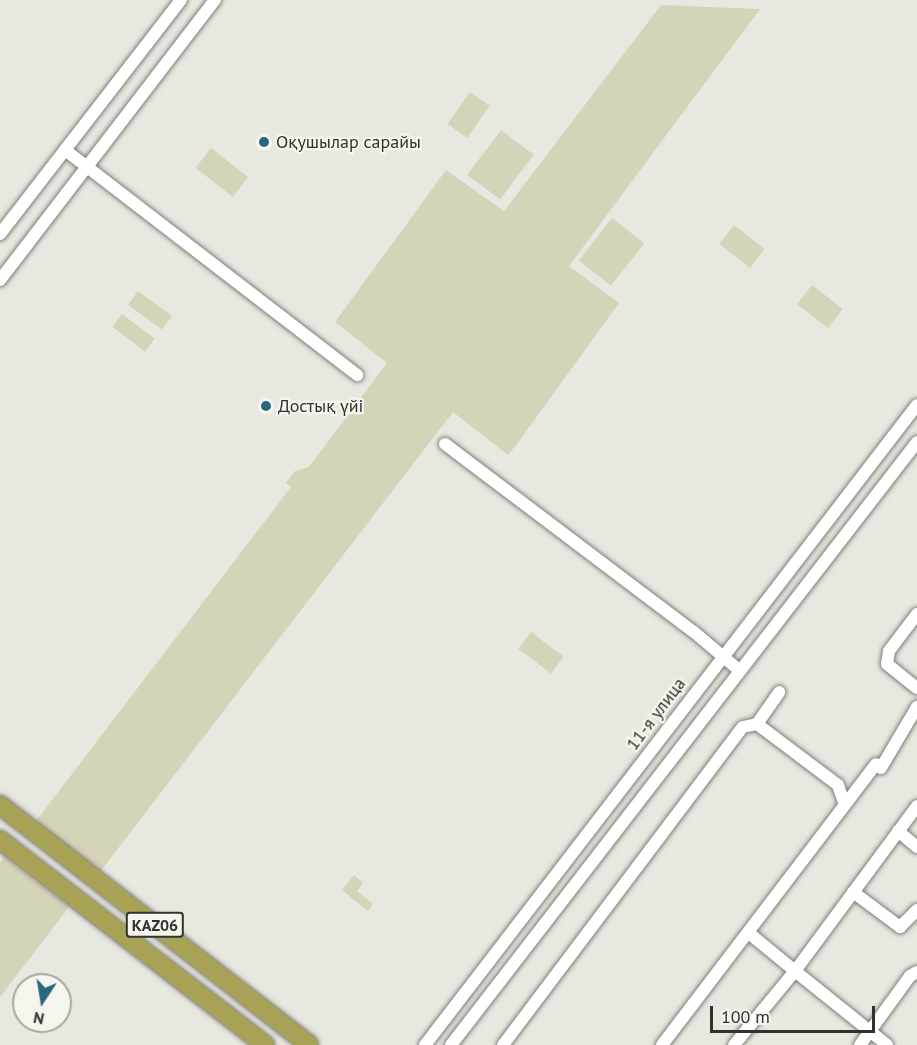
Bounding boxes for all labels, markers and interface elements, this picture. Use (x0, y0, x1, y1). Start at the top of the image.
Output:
place label: Оқушылар сарайы (276, 131, 421, 153)
marker: Оқушылар сарайы (257, 135, 271, 149)
place label: Достық үйі (278, 395, 363, 417)
marker: Достық үйі (259, 399, 273, 413)
street label: 11-я улица (622, 673, 690, 755)
road number: KАZ06 (125, 912, 185, 938)
north arrow (12, 973, 72, 1033)
scale bar (713, 994, 878, 1032)
text: 100 m (721, 1005, 770, 1028)
text: N (31, 1008, 46, 1030)

